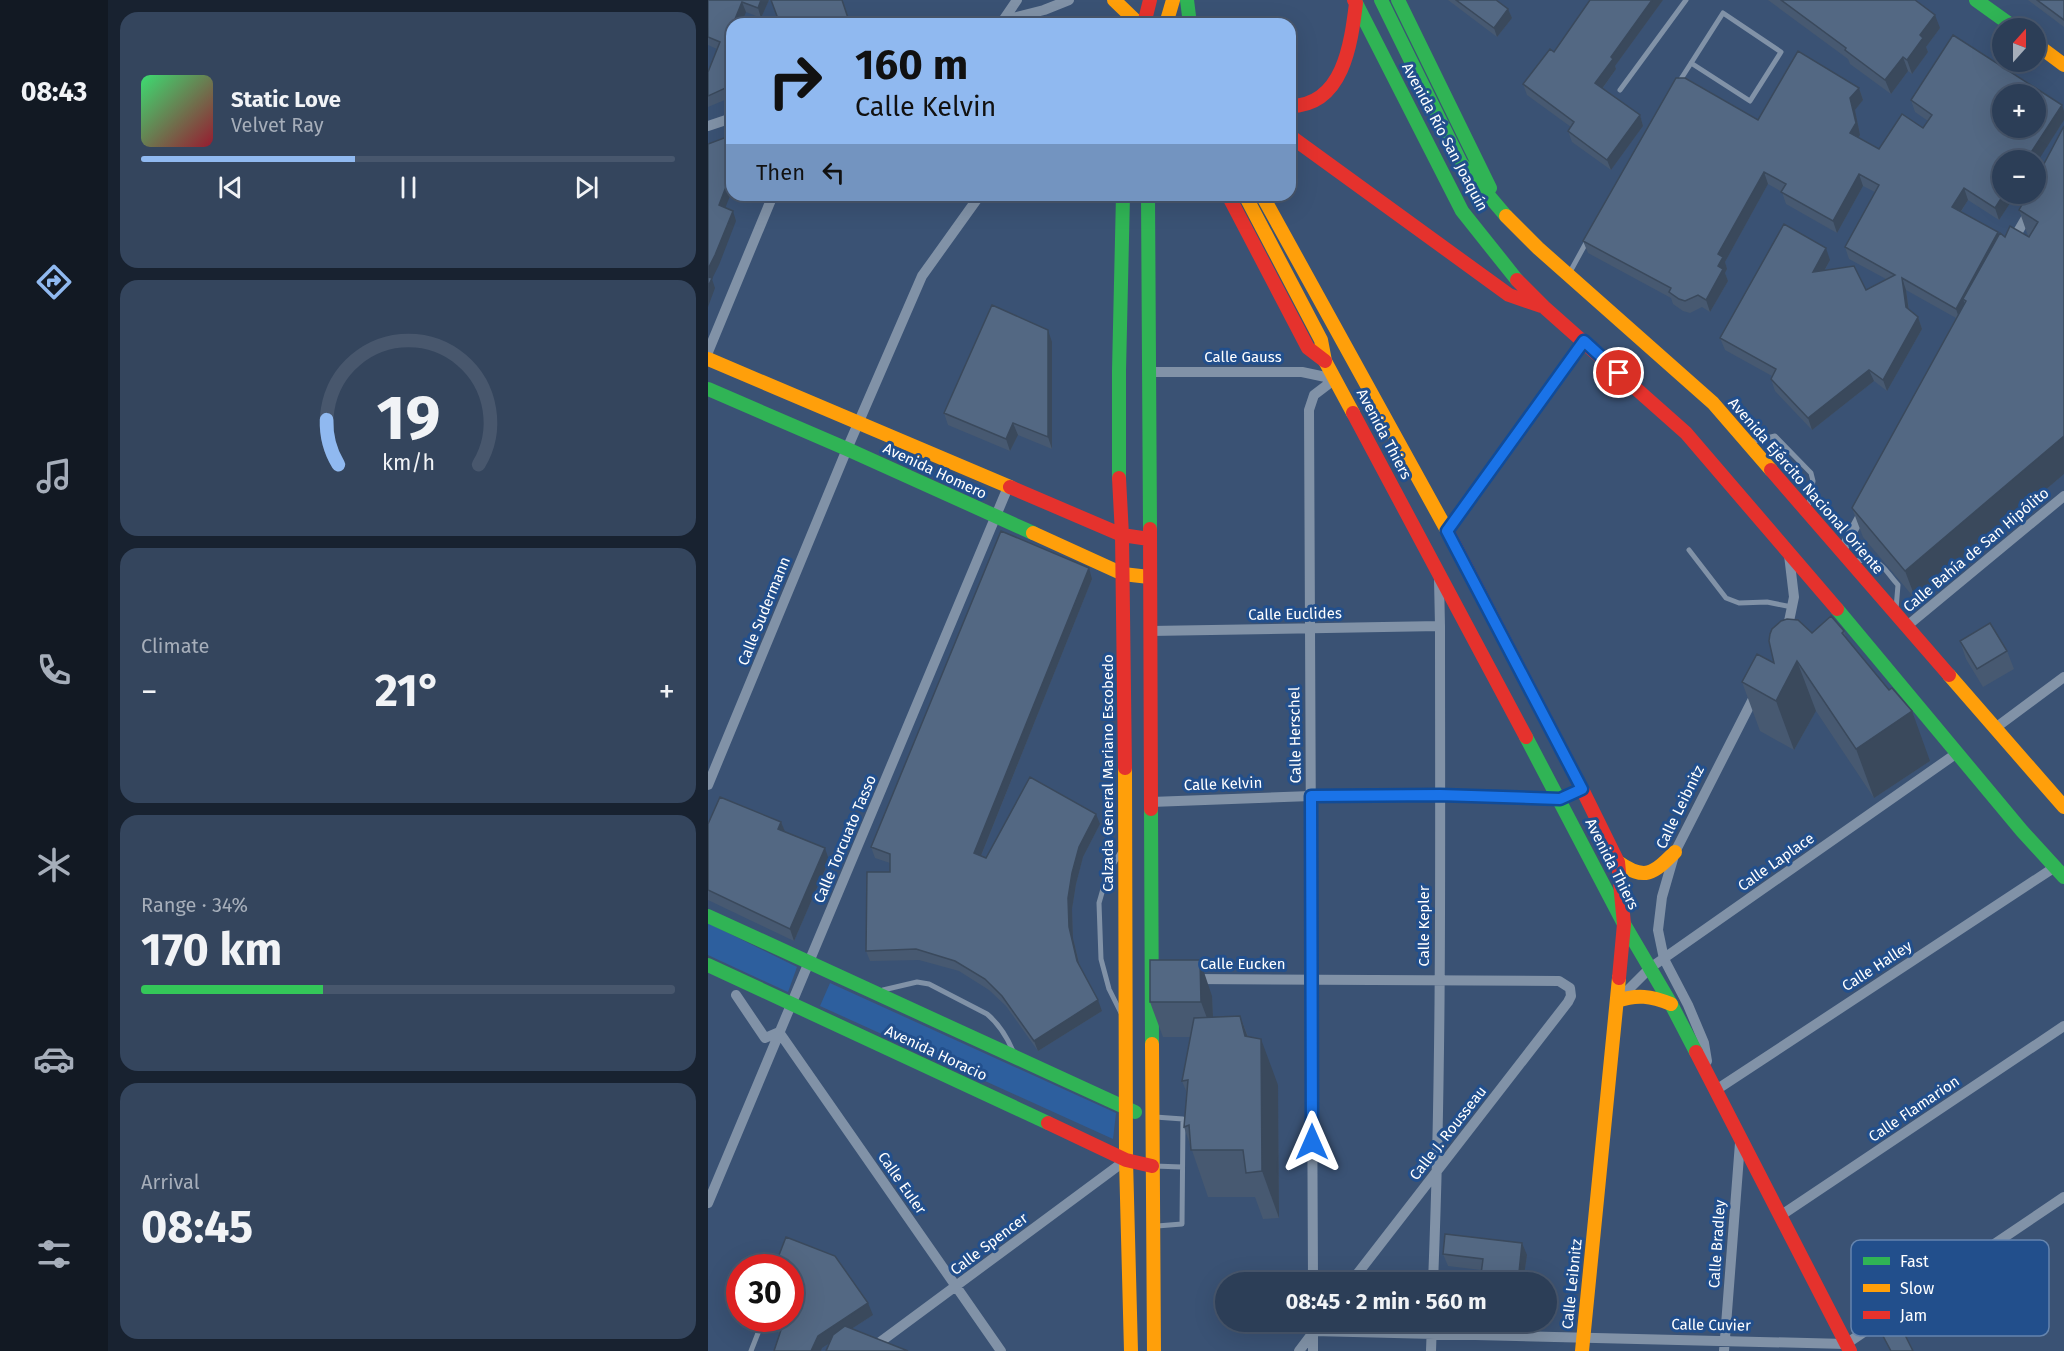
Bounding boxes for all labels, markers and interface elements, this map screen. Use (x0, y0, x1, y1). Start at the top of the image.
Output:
north arrow (1992, 18, 2046, 72)
map controls (1992, 18, 2046, 204)
text: 160 m (855, 40, 968, 90)
icon: right (756, 42, 834, 120)
street label: Avenida Río San Joaquín (1398, 60, 1492, 214)
text: 08:43 (21, 76, 87, 108)
button: + (1992, 84, 2046, 138)
text: Static Love (231, 86, 341, 113)
text: Calle Kelvin (855, 91, 996, 123)
text: Velvet Ray (231, 113, 324, 137)
button: − (1992, 150, 2046, 204)
icon: left (817, 156, 850, 189)
text: Then (756, 159, 805, 186)
icon: previous (214, 171, 247, 204)
icon: pause (392, 171, 425, 204)
icon: next (570, 171, 603, 204)
icon: directions (33, 261, 75, 303)
pin (1593, 347, 1644, 398)
street label: Calle Gauss (1204, 348, 1282, 366)
icon: arrive (1602, 356, 1635, 389)
text: 19 (376, 381, 440, 456)
street label: Avenida Thiers (1353, 386, 1415, 482)
street label: Avenida Ejército Nacional Oriente (1724, 394, 1888, 578)
street label: Avenida Homero (880, 439, 990, 503)
text: km/h (381, 450, 435, 476)
icon: music (33, 455, 75, 497)
street label: Calle Bahía de San Hipólito (1900, 484, 2052, 616)
street label: Calle Sudermann (734, 554, 794, 668)
street label: Calle Euclides (1248, 604, 1342, 624)
text: Climate (141, 634, 209, 658)
icon: phone (33, 649, 75, 691)
street label: Calzada General Mariano Escobedo (1099, 654, 1117, 892)
text: 21° (375, 664, 441, 718)
text: − (141, 672, 158, 712)
text: + (659, 672, 675, 712)
street label: Calle Herschel (1285, 686, 1305, 783)
street label: Calle Leibnitz (1652, 762, 1708, 852)
street label: Calle Torcuato Tasso (810, 772, 880, 906)
street label: Calle Kelvin (1183, 774, 1263, 794)
street label: Avenida Thiers (1581, 815, 1643, 913)
street label: Calle Laplace (1734, 829, 1818, 895)
icon: climate (33, 844, 75, 886)
street label: Calle Kepler (1415, 885, 1433, 967)
text: Range · 34% (141, 893, 248, 917)
text: 170 km (141, 923, 282, 977)
street label: Calle Halley (1839, 936, 1916, 995)
street label: Calle Eucken (1200, 955, 1286, 973)
street label: Avenida Horacio (882, 1021, 990, 1085)
icon: car (33, 1038, 75, 1080)
street label: Calle Flamarion (1865, 1072, 1963, 1146)
street label: Calle J. Rousseau (1406, 1082, 1490, 1184)
position arrow (1280, 1110, 1344, 1174)
street label: Calle Euler (874, 1148, 930, 1218)
text: Arrival (141, 1170, 200, 1194)
street label: Calle Bradley (1705, 1199, 1729, 1289)
text: 08:45 (141, 1200, 253, 1254)
street label: Calle Spencer (947, 1209, 1031, 1279)
icon: filters (33, 1233, 75, 1275)
street label: Calle Leibnitz (1558, 1238, 1586, 1330)
legend (1851, 1240, 2049, 1336)
text: Fast (1900, 1252, 1929, 1271)
speed limit sign: 30 (726, 1254, 804, 1332)
text: Slow (1900, 1279, 1935, 1298)
text: 08:45 · 2 min · 560 m (1285, 1288, 1487, 1315)
text: Jam (1900, 1306, 1927, 1325)
street label: Calle Cuvier (1671, 1315, 1751, 1335)

